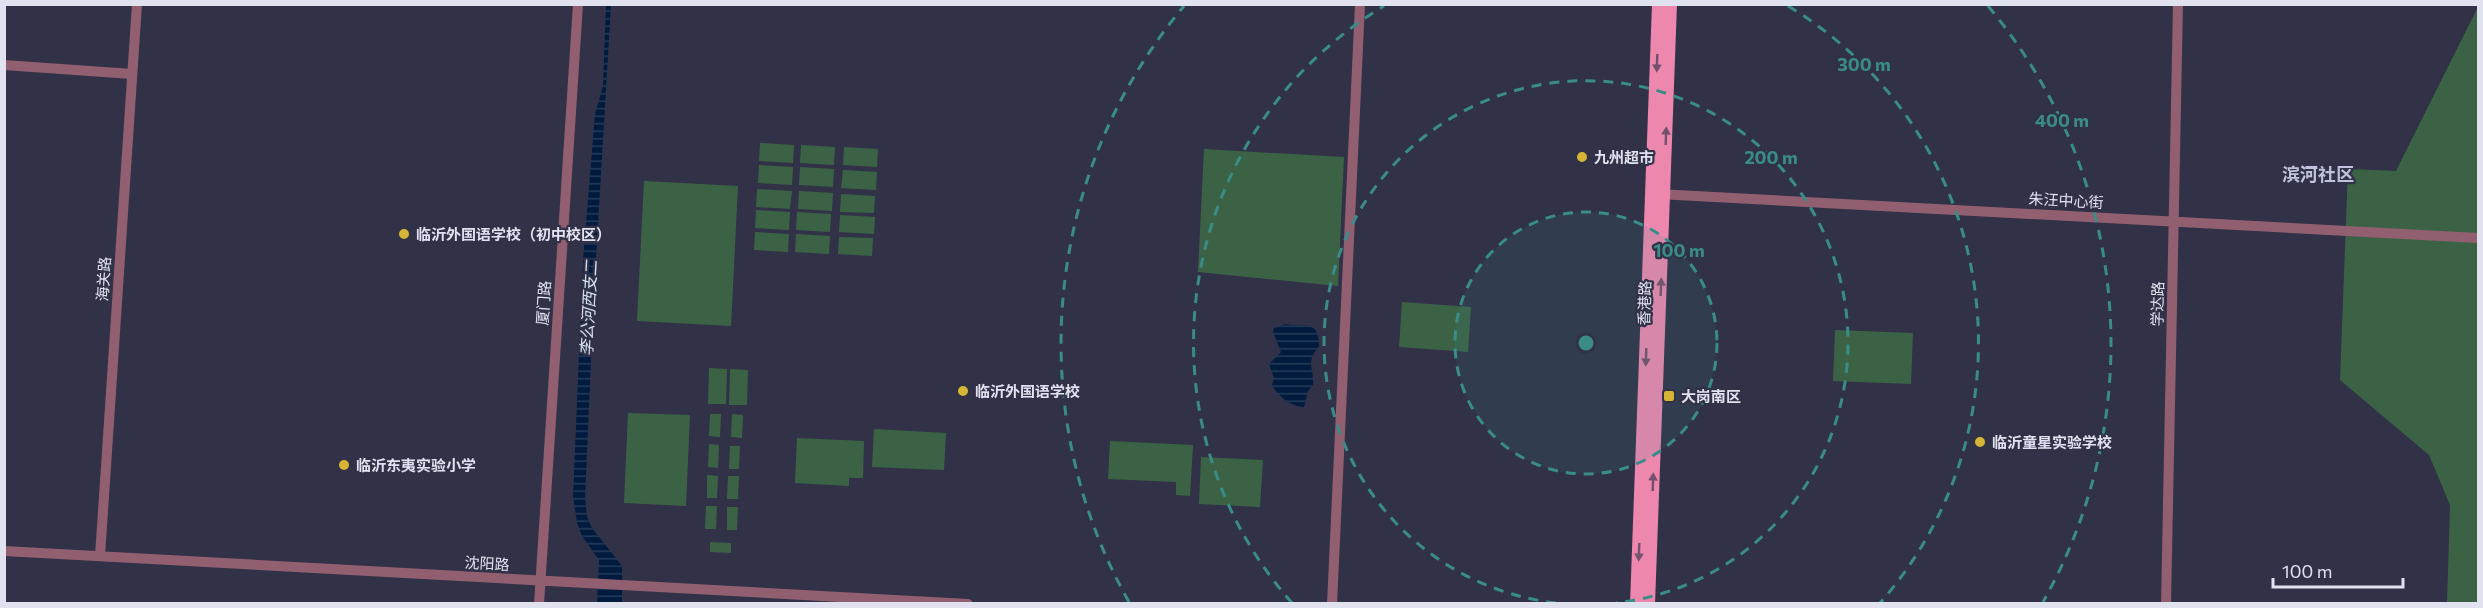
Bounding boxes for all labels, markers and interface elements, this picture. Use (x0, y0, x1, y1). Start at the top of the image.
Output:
one-way arrow (1652, 53, 1661, 72)
text: 300 m (1837, 53, 1891, 75)
text: 400 m (2035, 109, 2089, 131)
one-way arrow (1662, 126, 1671, 145)
text: 200 m (1744, 146, 1798, 168)
place label: 九州超市 (1594, 148, 1654, 166)
marker: 九州超市 (1575, 150, 1589, 164)
district label: 滨河社区 (2282, 163, 2354, 185)
street label: 朱汪中心街 (2028, 189, 2104, 211)
place label: 临沂外国语学校（初中校区） (416, 225, 611, 243)
marker: 临沂外国语学校（初中校区） (397, 227, 411, 241)
text: 100 m (1653, 239, 1705, 261)
street label: 海关路 (92, 256, 114, 302)
water label: 李公河西支二 (576, 259, 600, 356)
one-way arrow (1656, 278, 1666, 297)
street label: 厦门路 (532, 280, 554, 326)
street label: 香港路 (1634, 280, 1654, 326)
street label: 学达路 (2148, 281, 2166, 327)
centre of rings (1576, 333, 1596, 353)
one-way arrow (1641, 348, 1651, 367)
place label: 临沂外国语学校 (975, 382, 1080, 400)
marker: 临沂外国语学校 (956, 384, 970, 398)
place label: 大岗南区 (1681, 387, 1741, 405)
marker: 大岗南区 (1662, 389, 1676, 403)
place label: 临沂童星实验学校 (1992, 433, 2112, 451)
marker: 临沂童星实验学校 (1973, 435, 1987, 449)
place label: 临沂东夷实验小学 (356, 456, 476, 474)
marker: 临沂东夷实验小学 (337, 458, 351, 472)
one-way arrow (1649, 473, 1658, 492)
one-way arrow (1634, 542, 1643, 561)
scale bar (2273, 551, 2404, 589)
street label: 沈阳路 (464, 553, 510, 573)
text: 100 m (2282, 560, 2332, 582)

